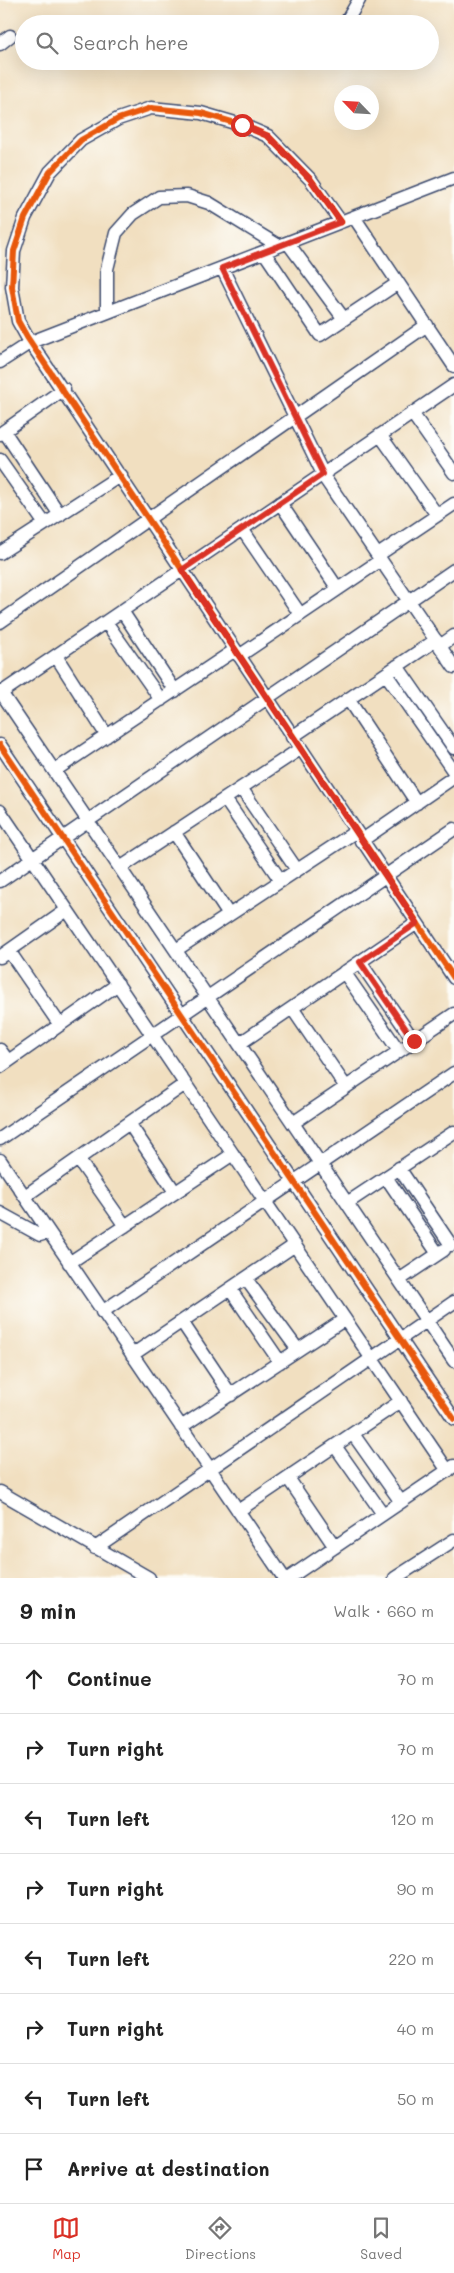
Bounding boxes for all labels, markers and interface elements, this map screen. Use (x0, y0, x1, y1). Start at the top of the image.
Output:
search box (15, 15, 439, 70)
icon: search (33, 29, 61, 57)
text: Search here (73, 30, 189, 55)
north arrow (334, 85, 379, 130)
route start (231, 114, 254, 137)
route end (403, 1030, 426, 1053)
text: 9 min (20, 1597, 76, 1624)
text: Walk · 660 m (333, 1600, 434, 1621)
icon: ahead (20, 1665, 48, 1693)
text: Continue (67, 1666, 152, 1691)
text: 70 m (397, 1668, 434, 1689)
icon: right (20, 1735, 48, 1763)
text: Turn right (67, 1736, 164, 1761)
text: 70 m (397, 1738, 434, 1759)
icon: left (20, 1805, 48, 1833)
text: Turn left (67, 1806, 150, 1831)
text: 120 m (390, 1808, 434, 1829)
icon: right (20, 1875, 48, 1903)
text: Turn right (67, 1876, 164, 1901)
text: 90 m (397, 1878, 434, 1899)
icon: left (20, 1945, 48, 1973)
text: Turn left (67, 1946, 150, 1971)
text: 220 m (388, 1948, 434, 1969)
icon: right (20, 2015, 48, 2043)
text: Turn right (67, 2016, 164, 2041)
text: 40 m (397, 2018, 434, 2039)
icon: left (20, 2085, 48, 2113)
text: Turn left (67, 2086, 150, 2111)
text: 50 m (397, 2088, 434, 2109)
icon: arrive (20, 2155, 48, 2183)
text: Arrive at destination (67, 2156, 270, 2181)
tab: Map (52, 2214, 81, 2263)
tab: Directions (185, 2214, 256, 2263)
tab: Saved (360, 2214, 402, 2263)

